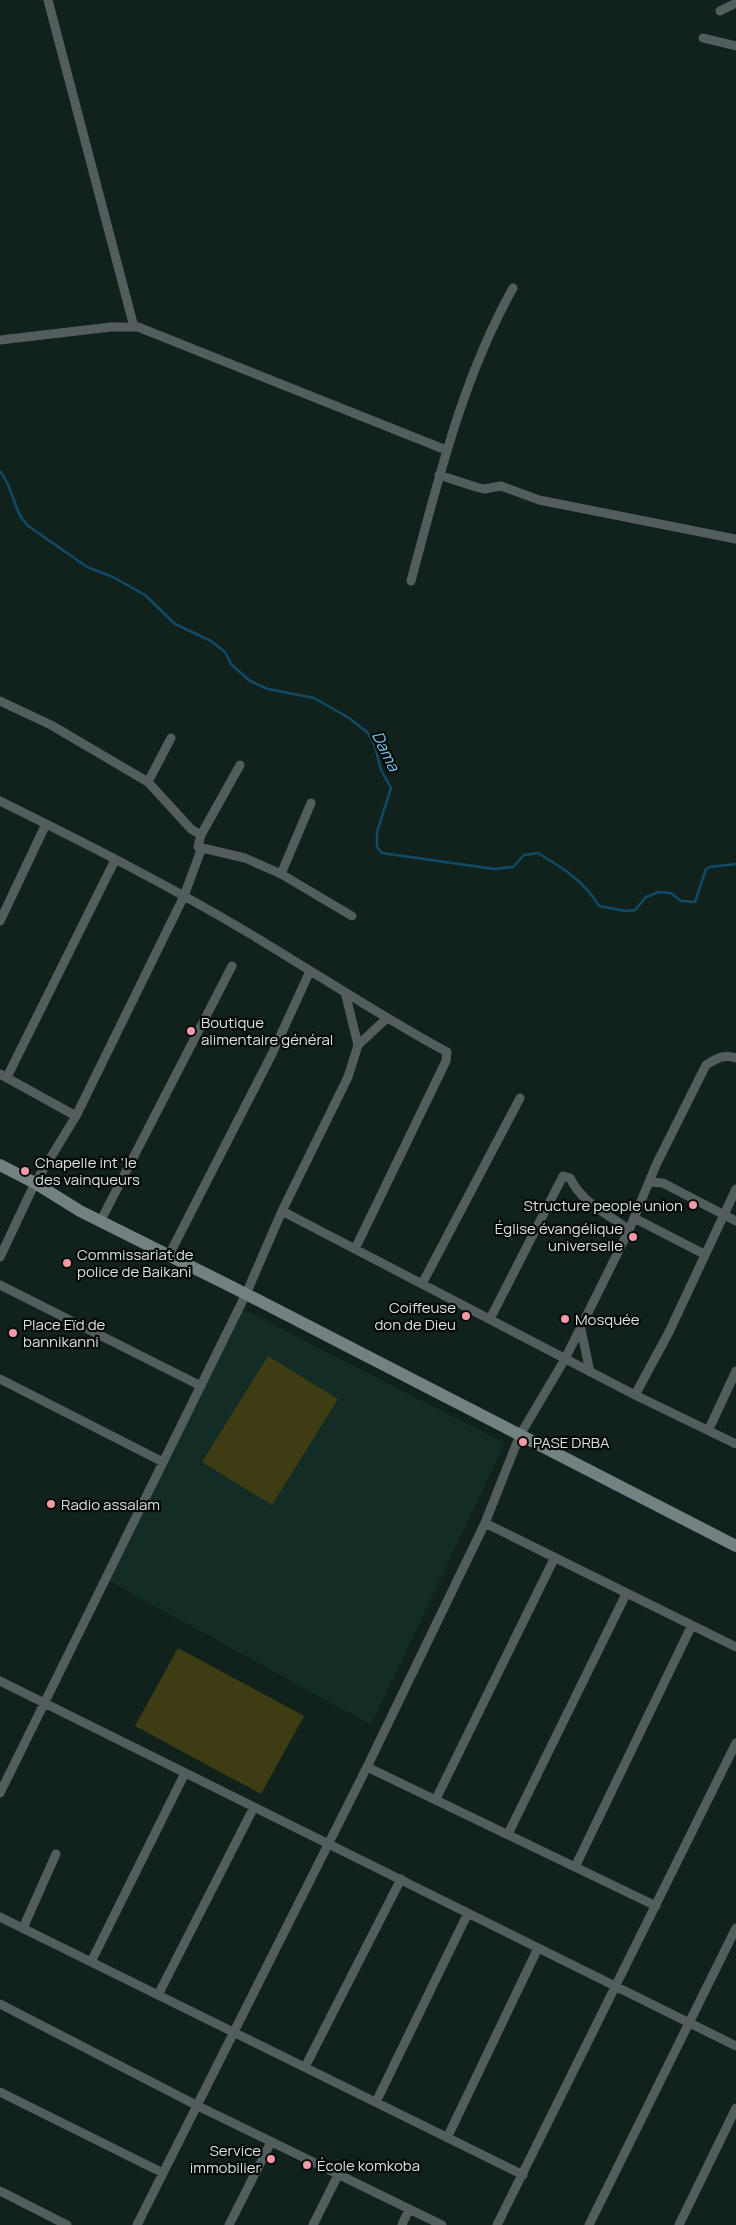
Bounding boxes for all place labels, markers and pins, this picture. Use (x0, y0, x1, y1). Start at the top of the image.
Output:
place label: Boutique alimentaire général (201, 1012, 333, 1050)
marker: Boutique alimentaire général (185, 1025, 197, 1037)
place label: Chapelle int 'le des vainqueurs (35, 1152, 140, 1190)
marker: Chapelle int 'le des vainqueurs (19, 1165, 31, 1177)
place label: Structure people union (523, 1195, 683, 1216)
marker: Structure people union (687, 1199, 699, 1211)
place label: Église évangélique universelle (495, 1218, 623, 1256)
marker: Église évangélique universelle (627, 1231, 639, 1243)
place label: Commissariat de police de Baikani (77, 1244, 194, 1282)
marker: Commissariat de police de Baikani (61, 1257, 73, 1269)
place label: Coiffeuse don de Dieu (374, 1297, 456, 1335)
place label: Mosquée (575, 1309, 640, 1330)
marker: Coiffeuse don de Dieu (460, 1310, 472, 1322)
marker: Mosquée (559, 1313, 571, 1325)
place label: Place Eïd de bannikanni (23, 1314, 106, 1352)
marker: Place Eïd de bannikanni (7, 1327, 19, 1339)
place label: PASE DRBA (533, 1432, 610, 1453)
marker: PASE DRBA (517, 1436, 529, 1448)
place label: Radio assalam (61, 1494, 160, 1515)
marker: Radio assalam (45, 1498, 57, 1510)
place label: Service immobilier (190, 2140, 262, 2178)
marker: Service immobilier (265, 2153, 277, 2165)
place label: École komkoba (317, 2155, 420, 2176)
marker: École komkoba (301, 2159, 313, 2171)

